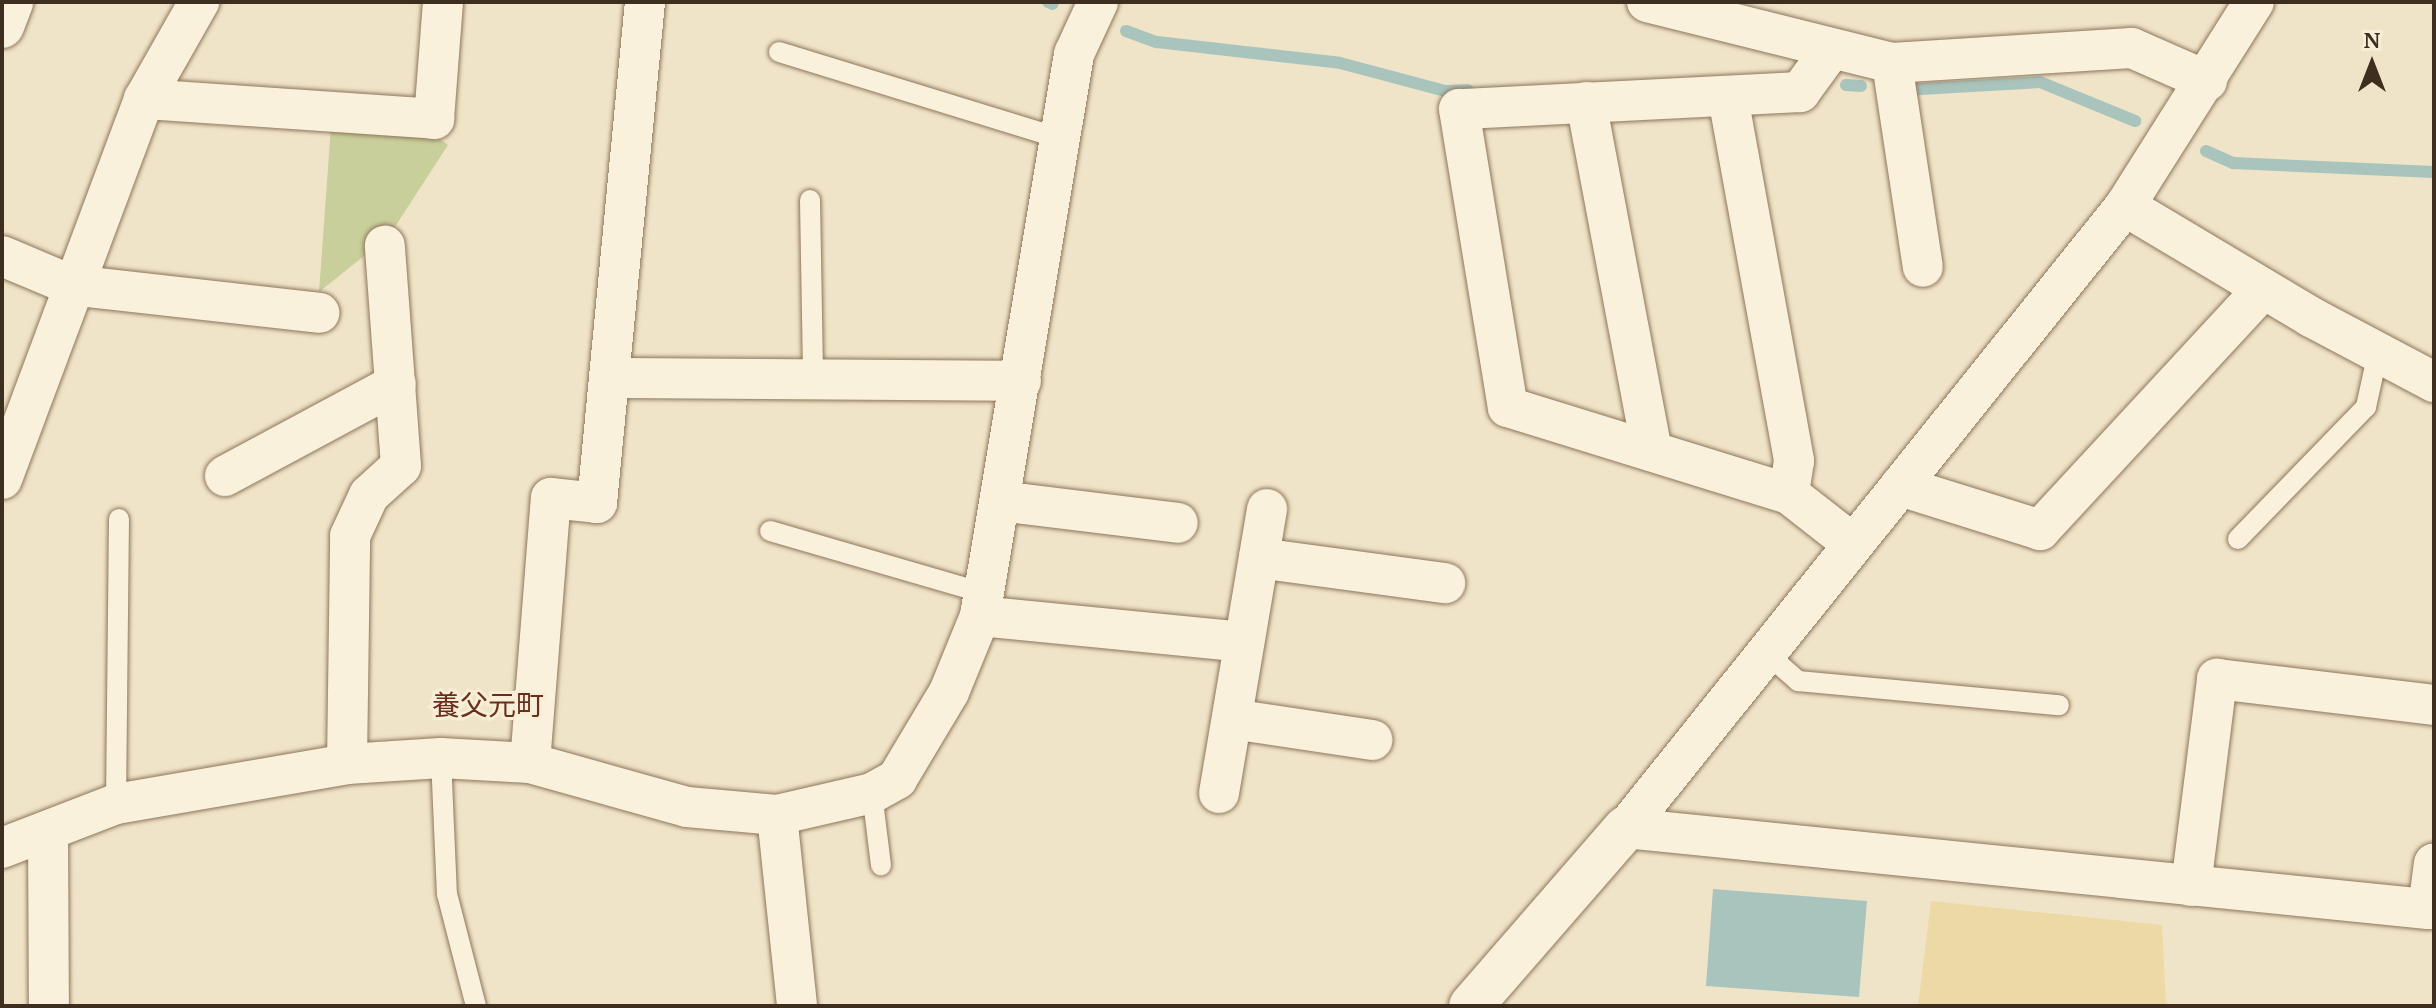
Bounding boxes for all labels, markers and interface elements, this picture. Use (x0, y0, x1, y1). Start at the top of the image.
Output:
north arrow (2332, 24, 2412, 104)
text: N (2364, 25, 2380, 54)
district label: 養父元町 (432, 688, 544, 722)

